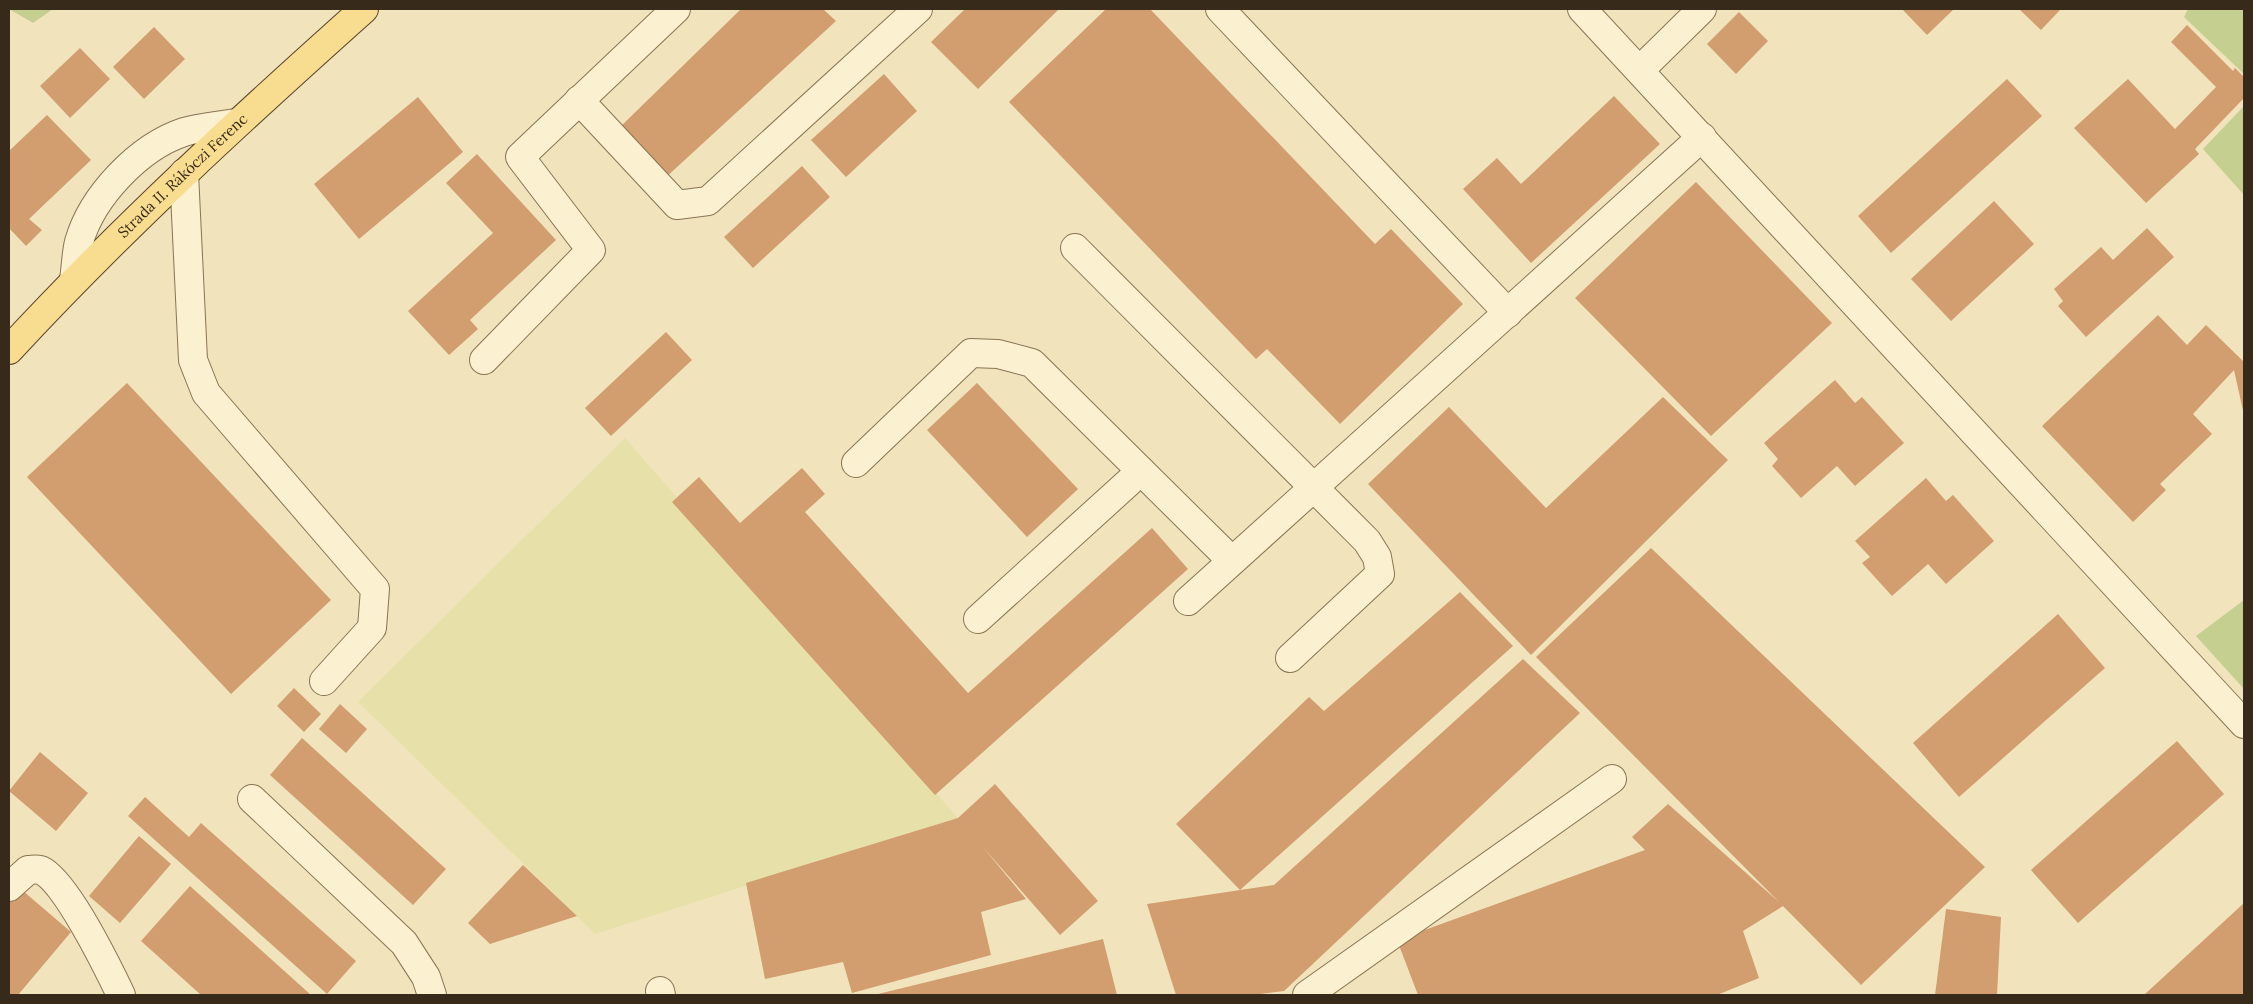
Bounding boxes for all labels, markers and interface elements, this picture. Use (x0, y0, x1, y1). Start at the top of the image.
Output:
street label: Strada II. Rákóczi Ferenc (113, 109, 251, 242)

